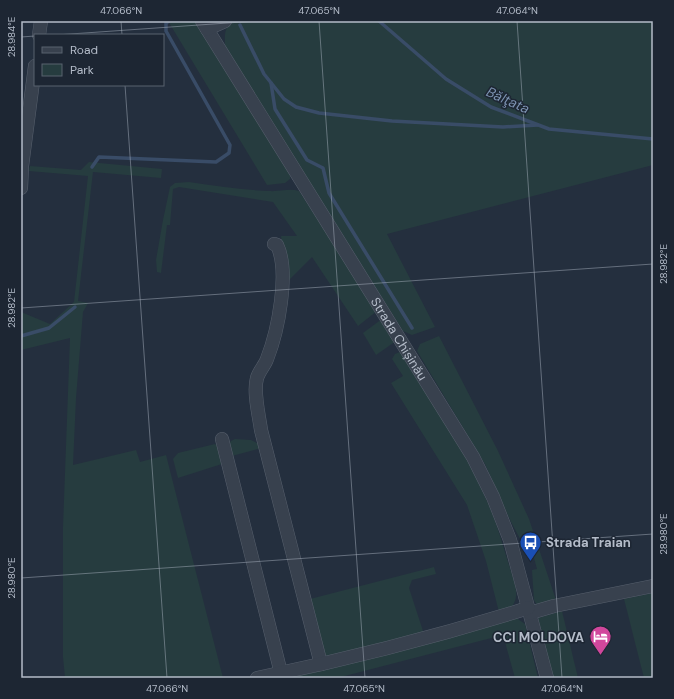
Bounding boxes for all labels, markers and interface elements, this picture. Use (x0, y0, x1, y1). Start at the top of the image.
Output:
text: 47.066°N (100, 4, 142, 17)
text: 47.065°N (298, 4, 340, 17)
text: 47.064°N (496, 4, 538, 17)
text: 28.984°E (5, 16, 18, 57)
legend (34, 34, 164, 86)
text: Road (70, 42, 98, 58)
text: Park (70, 62, 94, 78)
water label: Bălţata (484, 83, 533, 118)
text: 28.982°E (657, 244, 670, 284)
text: 28.982°E (5, 288, 18, 328)
street label: Strada Chișinău (367, 294, 432, 383)
text: 28.980°E (657, 513, 670, 555)
bus stop icon: Strada Traian (517, 529, 543, 562)
place label: Strada Traian (546, 534, 631, 551)
text: 28.980°E (5, 557, 18, 599)
hotel icon: CCI MOLDOVA (587, 624, 613, 657)
place label: CCI MOLDOVA (493, 629, 584, 646)
text: 47.066°N (146, 682, 188, 695)
text: 47.065°N (343, 682, 385, 695)
text: 47.064°N (541, 682, 583, 695)

